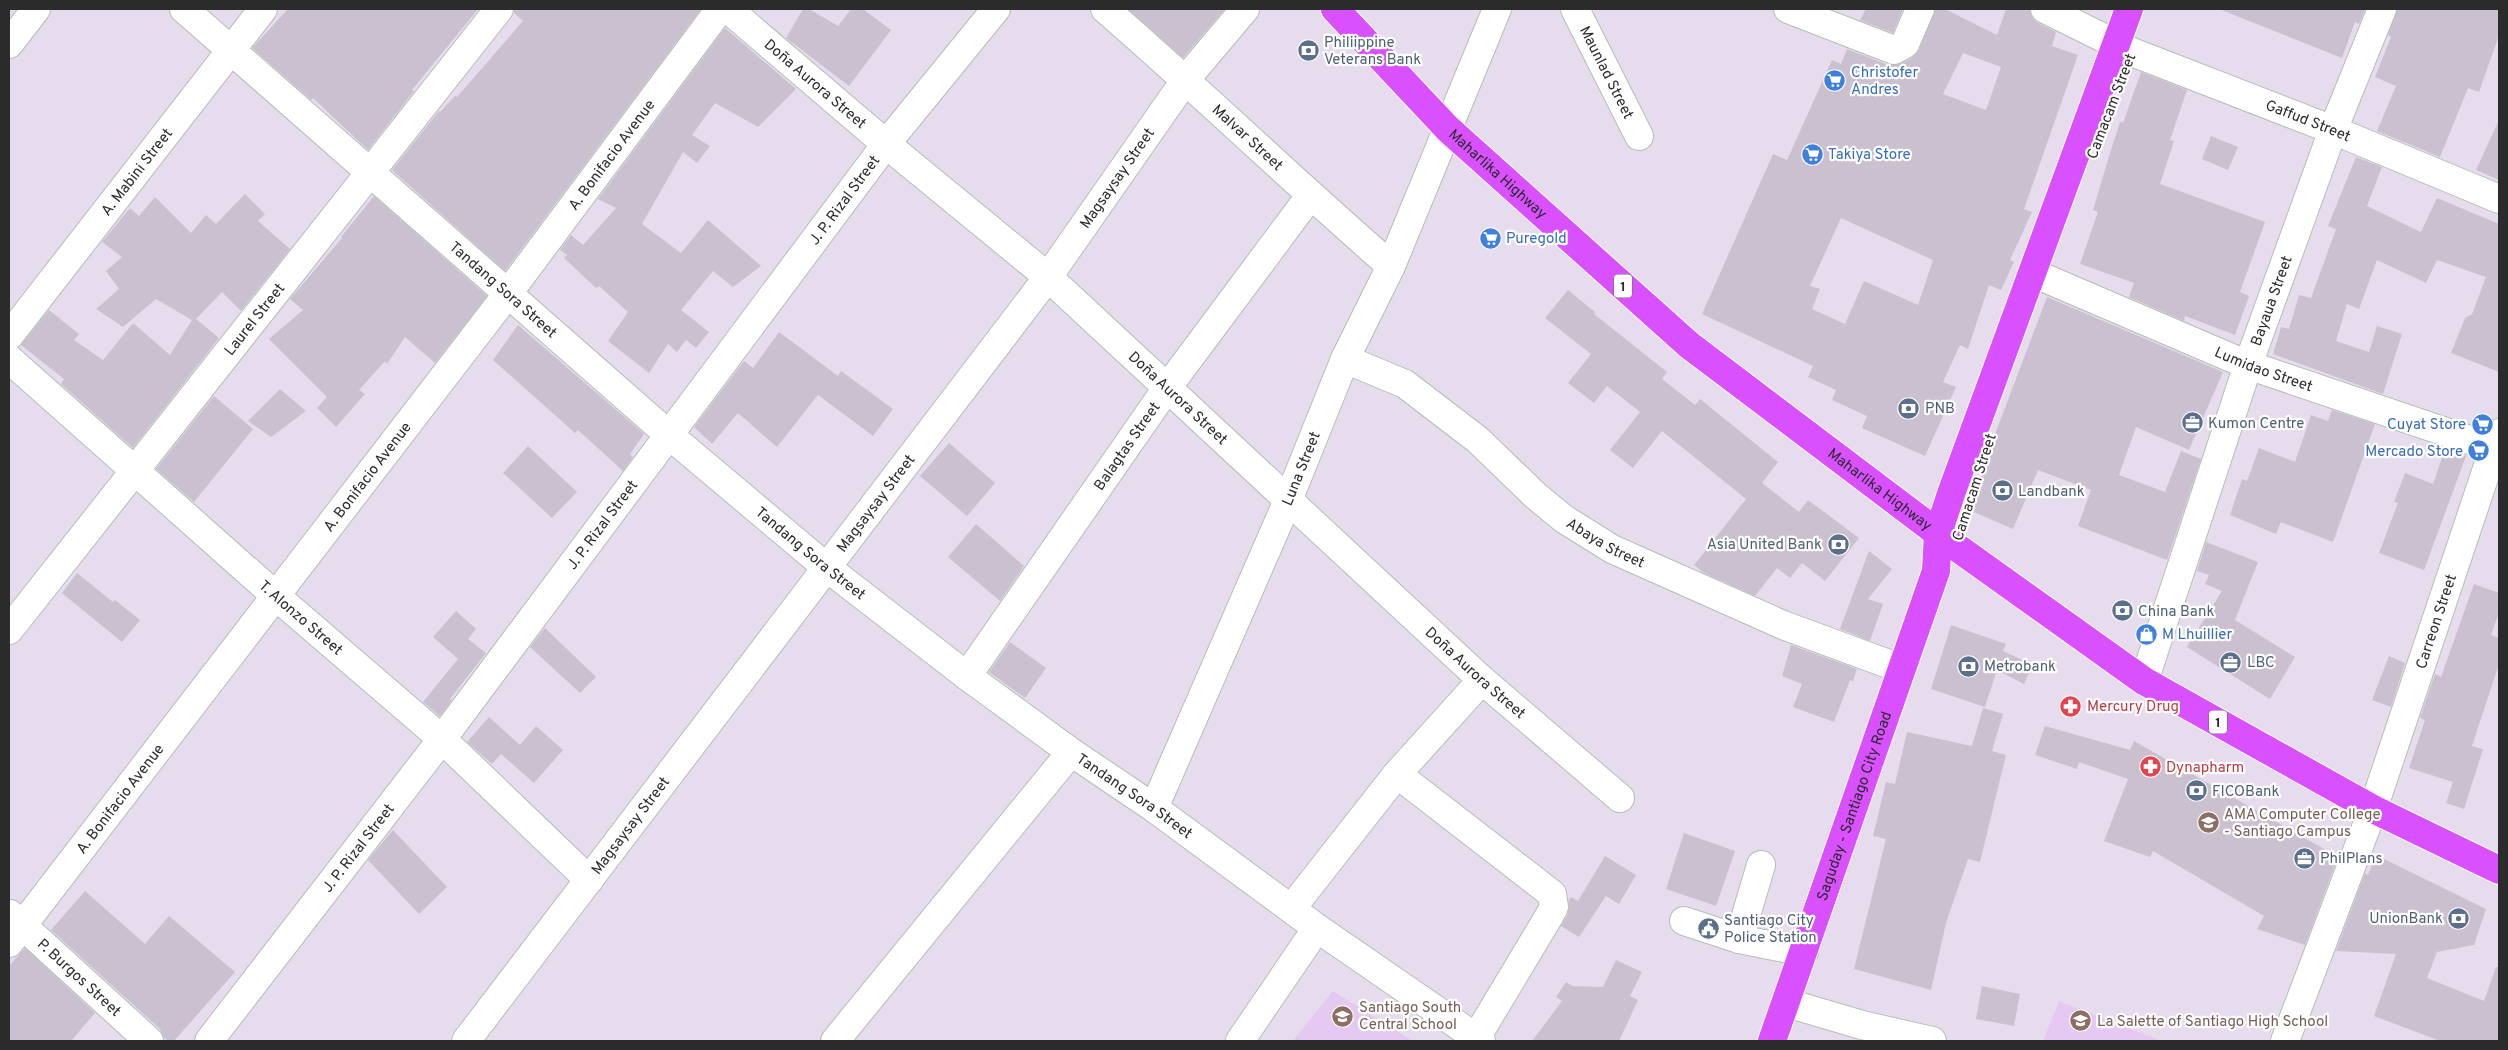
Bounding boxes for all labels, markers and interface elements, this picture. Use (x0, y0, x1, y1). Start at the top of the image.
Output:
street label: Maunlad Street (1574, 23, 1637, 123)
place label: Philiippine Veterans Bank (1324, 34, 1421, 70)
street label: Doña Aurora Street (759, 36, 870, 134)
bank icon: Philiippine Veterans Bank (1296, 39, 1320, 63)
street label: Camacam Street (2084, 51, 2141, 162)
place label: Christofer Andres (1851, 64, 1918, 100)
supermarket icon: Christofer Andres (1823, 69, 1847, 93)
street label: A. Bonifacio Avenue (565, 96, 660, 215)
street label: Gaffud Street (2262, 97, 2353, 147)
street label: Malvar Street (1207, 101, 1286, 176)
street label: A. Mabini Street (98, 125, 178, 220)
street label: Magsaysay Street (1077, 125, 1160, 233)
street label: Maharlika Highway (1444, 126, 1550, 224)
supermarket icon: Takiya Store (1800, 142, 1824, 166)
place label: Takiya Store (1828, 146, 1911, 165)
street label: J. P. Rizal Street (806, 152, 885, 249)
supermarket icon: Puregold (1478, 226, 1502, 250)
place label: Puregold (1506, 230, 1567, 249)
street label: Tandang Sora Street (445, 238, 560, 343)
street label: Bayaua Street (2248, 253, 2298, 349)
road number: 1 (1614, 274, 1632, 298)
street label: Laurel Street (221, 280, 290, 360)
street label: Lumidao Street (2211, 344, 2315, 397)
street label: Doña Aurora Street (1124, 348, 1231, 450)
bank icon: PNB (1897, 396, 1921, 420)
street label: Balagtas Street (1091, 399, 1165, 495)
place label: PNB (1925, 400, 1955, 419)
office icon: Kumon Centre (2180, 411, 2204, 435)
supermarket icon: Cuyat Store (2470, 412, 2494, 436)
place label: Kumon Centre (2208, 415, 2304, 434)
place label: Cuyat Store (2387, 416, 2466, 435)
street label: A. Bonifacio Avenue (320, 419, 417, 536)
street label: Luna Street (1279, 429, 1326, 509)
street label: Camacam Street (1949, 431, 2002, 543)
supermarket icon: Mercado Store (2467, 439, 2491, 463)
place label: Mercado Store (2365, 443, 2463, 462)
street label: Maharlika Highway (1823, 445, 1935, 536)
street label: Magsaysay Street (833, 451, 920, 557)
street label: J. P. Rizal Street (564, 477, 643, 574)
bank icon: Landbank (1990, 479, 2014, 503)
place label: Landbank (2018, 483, 2085, 502)
street label: Tandang Sora Street (751, 503, 869, 605)
street label: Abaya Street (1562, 515, 1647, 573)
bank icon: Asia United Bank (1826, 532, 1850, 556)
place label: Asia United Bank (1707, 536, 1822, 555)
street label: Carreon Street (2413, 572, 2462, 672)
street label: T. Alonzo Street (254, 577, 346, 660)
bank icon: China Bank (2110, 599, 2134, 623)
place label: China Bank (2138, 603, 2214, 622)
shop icon: M Lhuillier (2134, 622, 2158, 646)
street label: Doña Aurora Street (1420, 624, 1529, 724)
place label: M Lhuillier (2162, 626, 2233, 645)
office icon: LBC (2219, 650, 2243, 674)
bank icon: Metrobank (1956, 654, 1980, 678)
place label: LBC (2247, 654, 2275, 673)
place label: Metrobank (1984, 658, 2056, 677)
pharmacy icon: Mercury Drug (2059, 694, 2083, 718)
place label: Mercury Drug (2087, 698, 2179, 717)
street label: Saguday - Santiago City Road (1814, 709, 1897, 904)
road number: 1 (2209, 710, 2227, 734)
street label: A. Bonifacio Avenue (73, 741, 169, 858)
street label: Tandang Sora Street (1072, 750, 1196, 844)
pharmacy icon: Dynapharm (2138, 755, 2162, 779)
place label: Dynapharm (2166, 759, 2244, 778)
street label: Magsaysay Street (588, 774, 675, 879)
bank icon: FICOBank (2184, 779, 2208, 803)
place label: FICOBank (2212, 783, 2279, 802)
street label: J. P. Rizal Street (319, 801, 399, 897)
place label: AMA Computer College - Santiago Campus (2224, 806, 2381, 842)
school or university icon: AMA Computer College - Santiago Campus (2196, 811, 2220, 835)
office icon: PhilPlans (2292, 846, 2316, 870)
place label: PhilPlans (2320, 850, 2383, 869)
bank icon: UnionBank (2447, 906, 2471, 930)
place label: UnionBank (2369, 910, 2443, 929)
place label: Santiago City Police Station (1724, 912, 1817, 948)
public building icon: Santiago City Police Station (1696, 917, 1720, 941)
street label: P. Burgos Street (33, 935, 124, 1022)
place label: Santiago South Central School (1359, 999, 1461, 1035)
school or university icon: Santiago South Central School (1331, 1004, 1355, 1028)
school or university icon: La Salette of Santiago High School (2069, 1009, 2093, 1033)
place label: La Salette of Santiago High School (2097, 1013, 2328, 1032)

